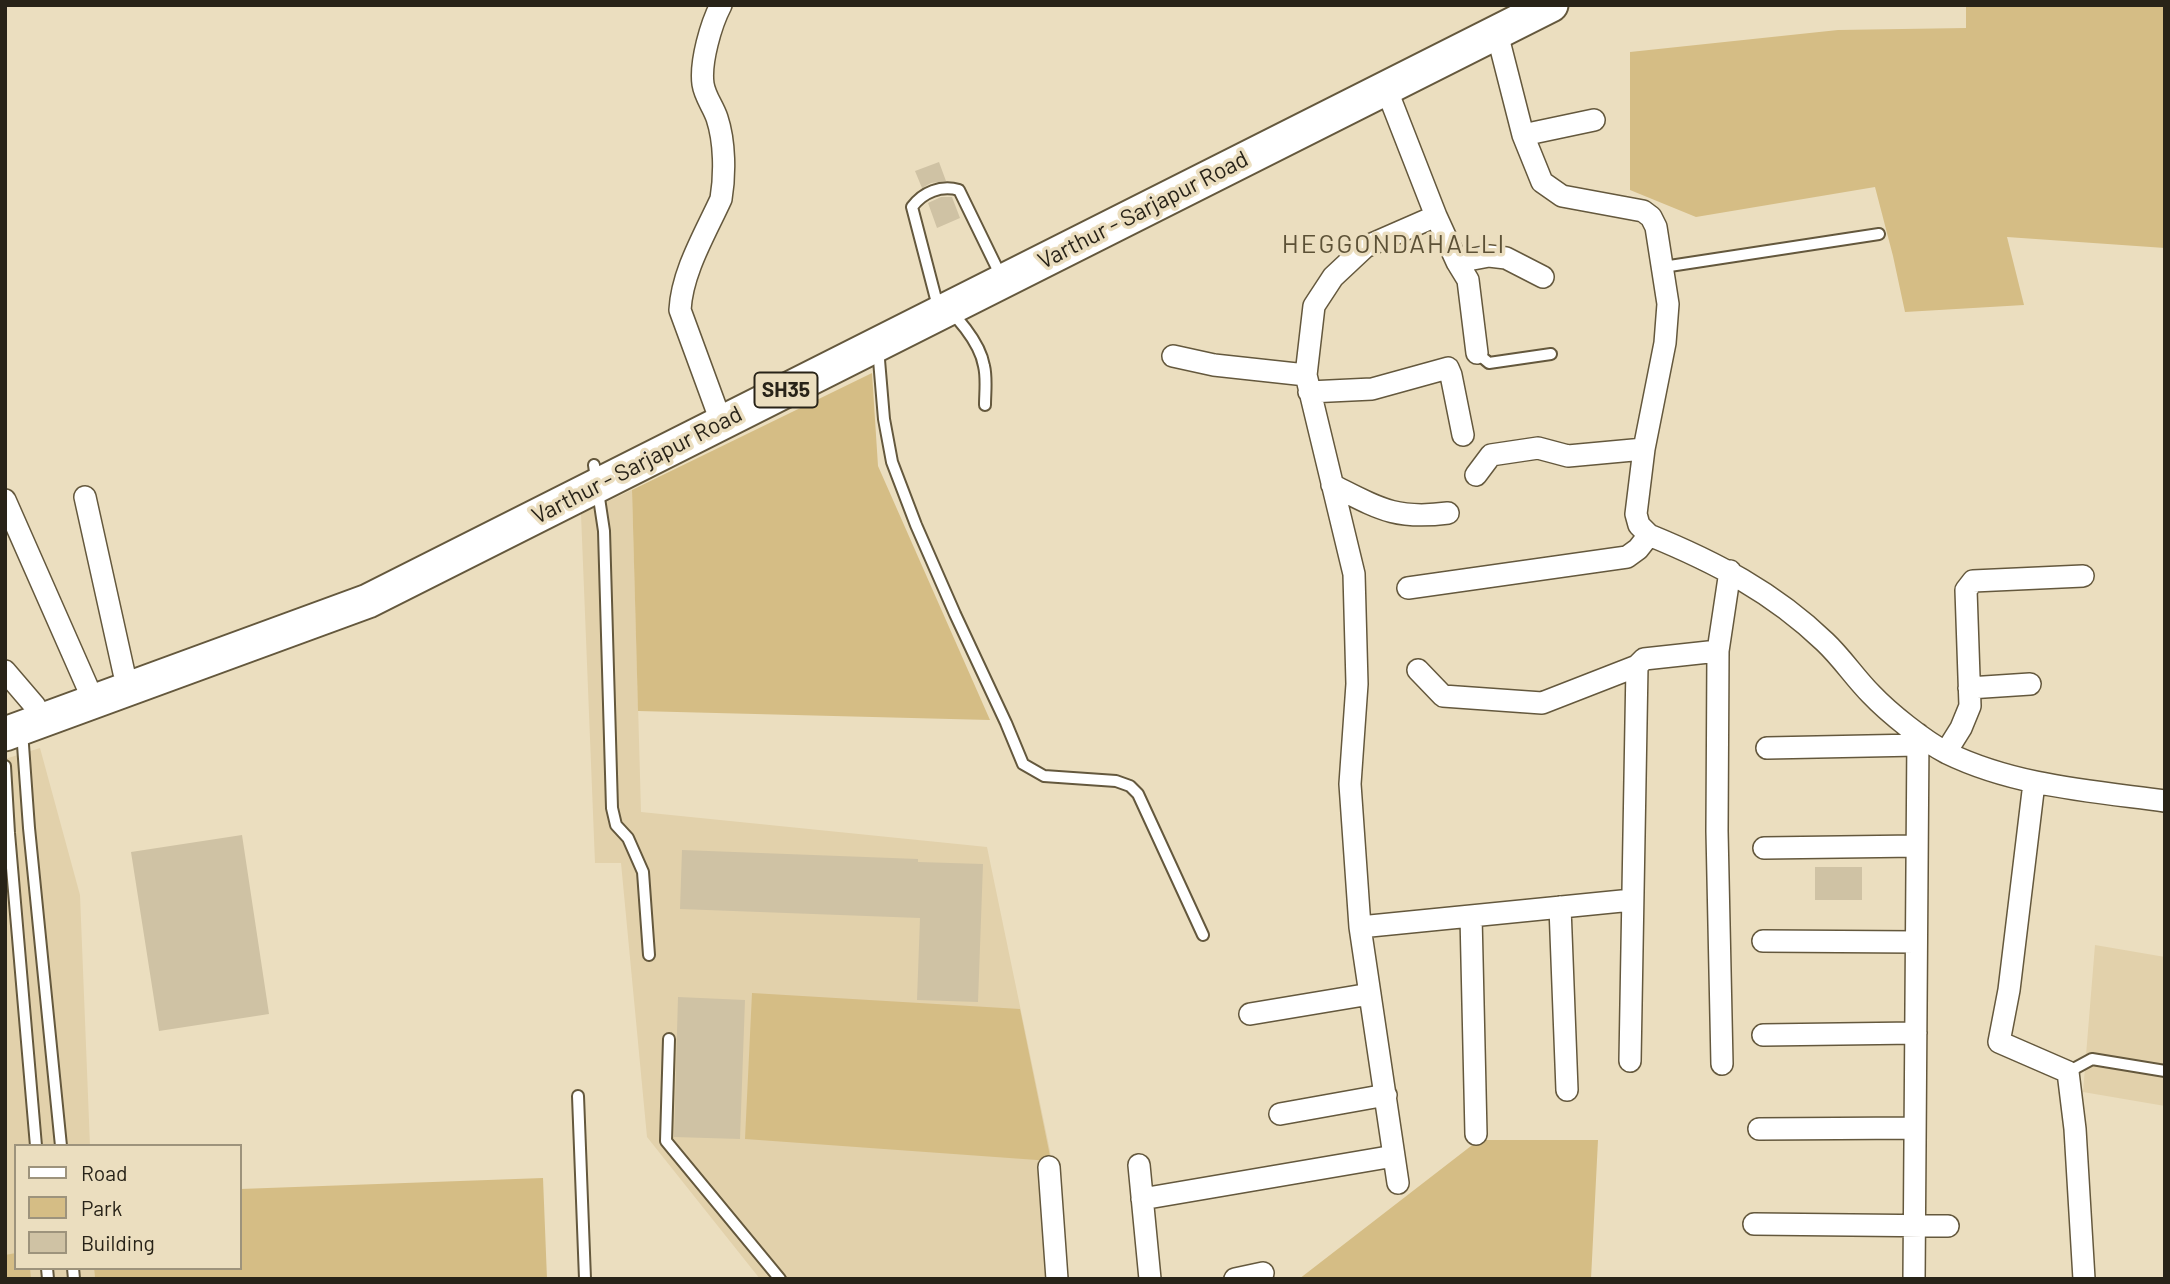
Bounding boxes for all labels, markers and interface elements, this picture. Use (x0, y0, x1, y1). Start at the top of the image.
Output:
street label: Varthur - Sarjapur Road (1033, 145, 1253, 275)
district label: HEGGONDAHALLI (1283, 228, 1505, 260)
road number: SH35 (754, 372, 818, 408)
street label: Varthur - Sarjapur Road (527, 400, 747, 530)
legend (14, 1144, 242, 1270)
text: Road (81, 1160, 127, 1185)
text: Park (81, 1195, 122, 1220)
text: Building (81, 1230, 155, 1255)

